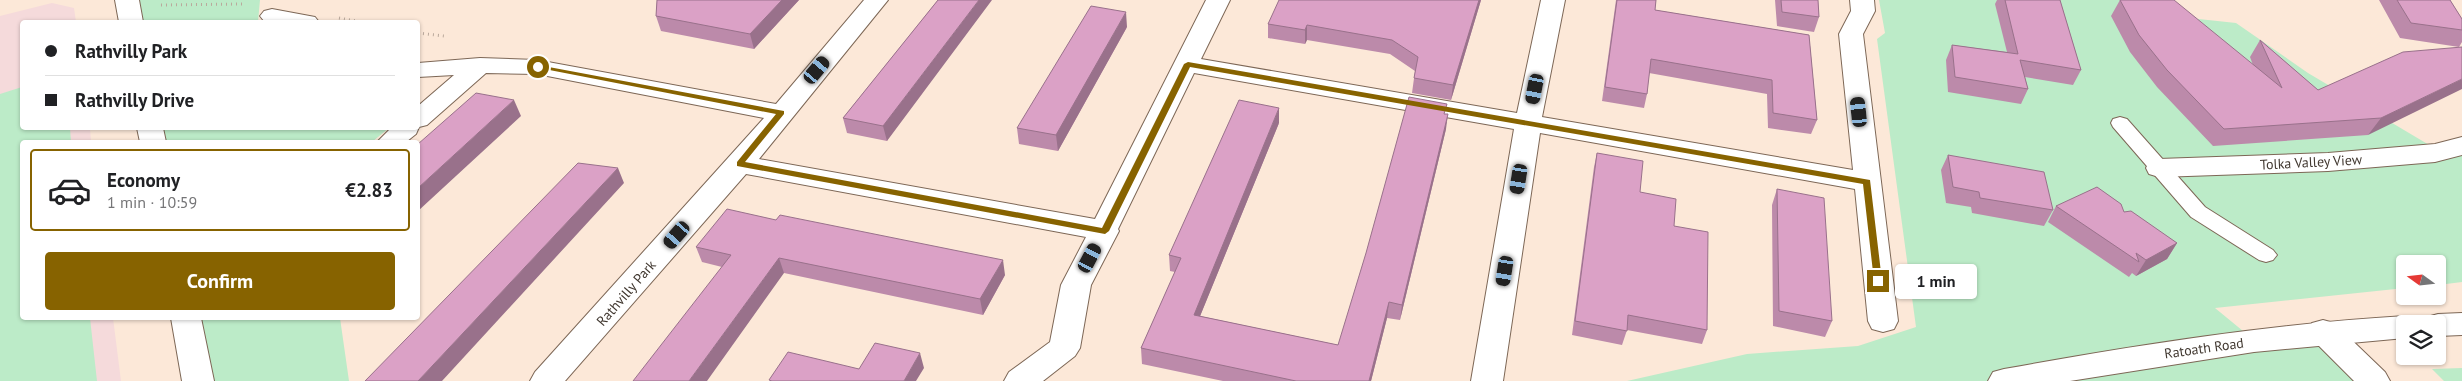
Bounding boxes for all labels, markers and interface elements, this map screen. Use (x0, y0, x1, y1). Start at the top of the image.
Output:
text: Rathvilly Park (75, 39, 187, 63)
car (801, 54, 832, 86)
route start (527, 56, 549, 78)
car (1524, 73, 1545, 105)
text: Rathvilly Drive (75, 88, 194, 112)
car (1849, 96, 1868, 128)
street label: Tolka Valley View (2260, 150, 2363, 174)
car (1509, 163, 1528, 195)
icon: car (47, 168, 92, 213)
text: Economy (107, 168, 180, 192)
text: €2.83 (345, 178, 393, 202)
text: 1 min · 10:59 (107, 192, 197, 212)
car (661, 219, 692, 251)
car (1076, 241, 1103, 275)
button: Confirm (45, 252, 395, 310)
car (1495, 255, 1514, 287)
north arrow (2396, 255, 2446, 305)
map controls (2396, 255, 2446, 365)
street label: Rathvilly Park (592, 256, 660, 330)
callout: 1 min (1896, 264, 1978, 298)
route end (1867, 270, 1889, 292)
text: 1 min (1916, 271, 1956, 291)
button: layers (2396, 315, 2446, 365)
street label: Ratoath Road (2163, 334, 2245, 362)

